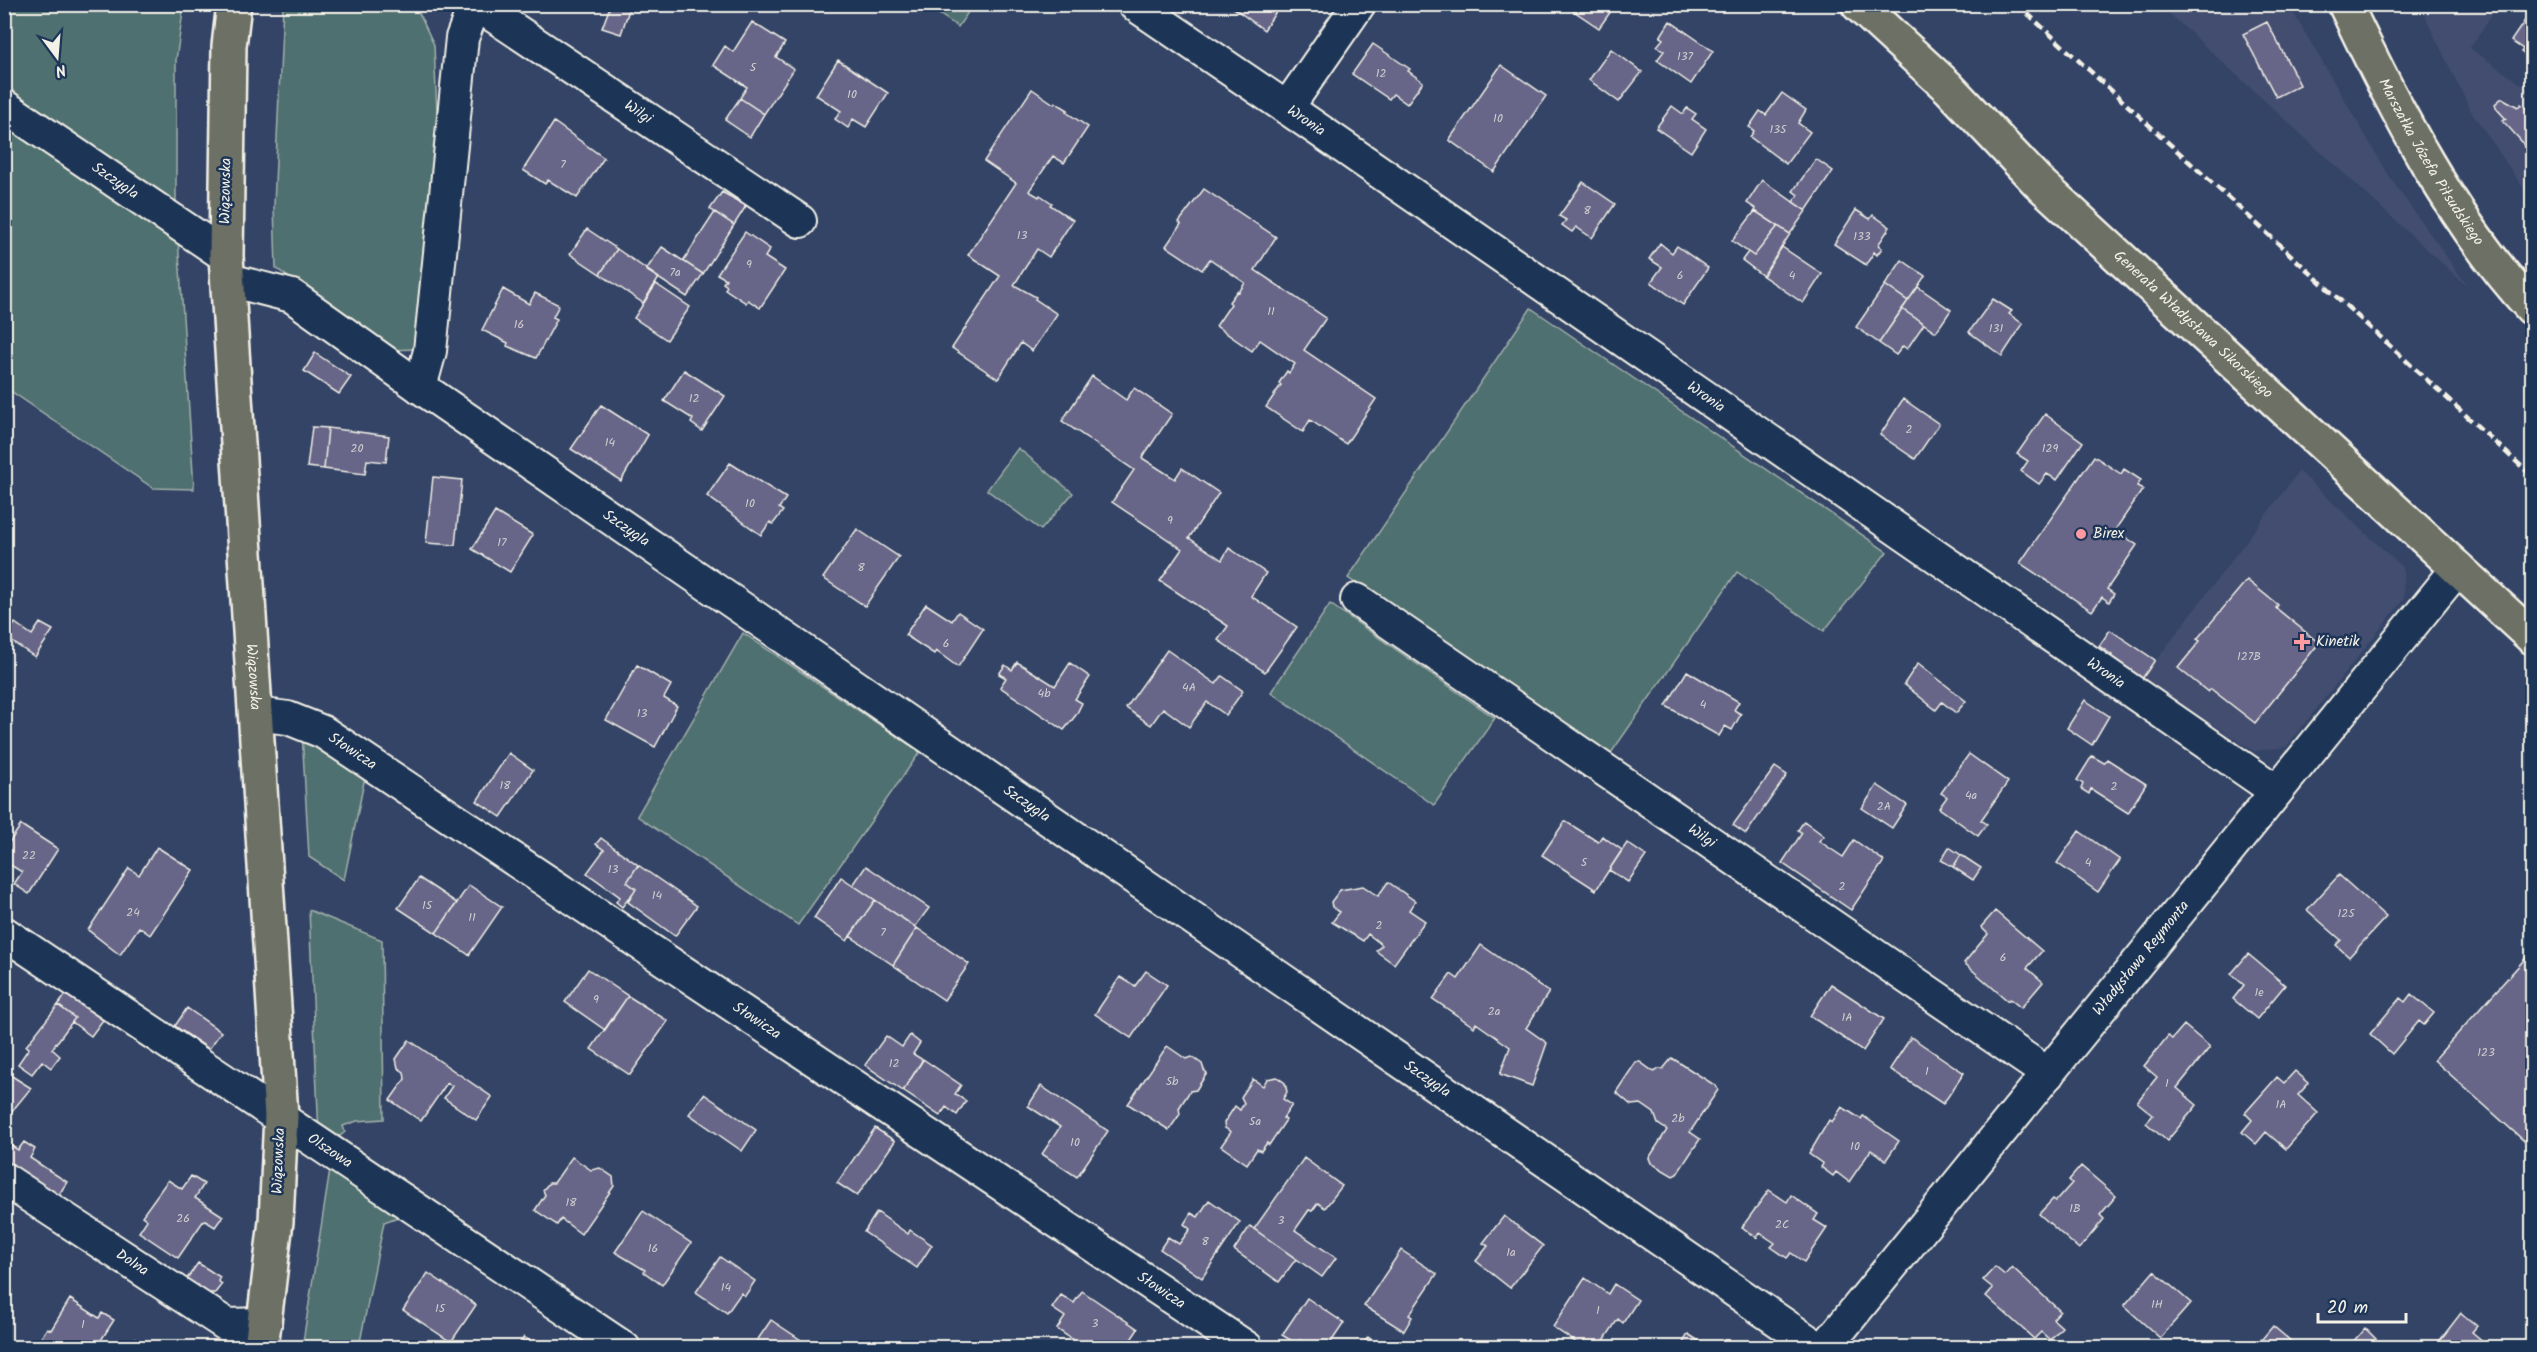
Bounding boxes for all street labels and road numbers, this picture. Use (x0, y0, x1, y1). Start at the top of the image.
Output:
street label: Marszałka Józefa Piłsudskiego (2371, 74, 2490, 251)
street label: Wilgi (619, 94, 658, 132)
street label: Wronia (1282, 99, 1330, 143)
street label: Szczygla (86, 156, 144, 206)
street label: Wiązowska (213, 158, 239, 224)
street label: Generała Władysława Sikorskiego (2108, 245, 2279, 405)
street label: Wronia (1682, 375, 1730, 419)
street label: Szczygla (597, 504, 655, 553)
street label: Wiązowska (239, 643, 267, 711)
street label: Wronia (2082, 652, 2130, 695)
street label: Słowicza (323, 726, 381, 776)
street label: Szczygla (998, 779, 1055, 829)
street label: Wilgi (1683, 818, 1722, 856)
street label: Władysława Reymonta (2087, 895, 2196, 1021)
street label: Słowicza (727, 996, 786, 1046)
street label: Szczygla (1398, 1054, 1456, 1104)
street label: Wiązowska (266, 1127, 292, 1195)
street label: Olszowa (302, 1127, 357, 1175)
street label: Dolna (111, 1243, 153, 1282)
street label: Słowicza (1132, 1266, 1190, 1316)

